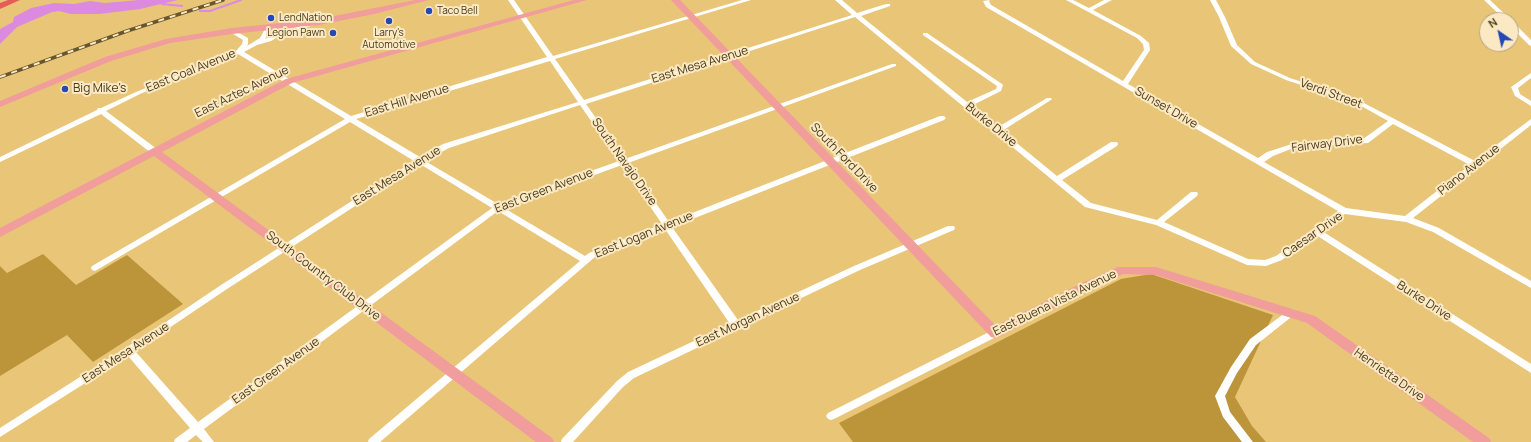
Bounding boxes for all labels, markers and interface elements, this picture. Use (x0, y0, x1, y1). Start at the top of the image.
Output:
place label: Taco Bell (437, 5, 478, 17)
marker: Taco Bell (424, 6, 434, 16)
place label: LendNation (279, 12, 332, 24)
north arrow (1479, 12, 1519, 52)
marker: LendNation (266, 13, 276, 23)
text: N (1485, 14, 1500, 31)
marker: Larry's Automotive (384, 16, 394, 26)
place label: Legion Pawn (267, 27, 325, 39)
place label: Larry's Automotive (362, 27, 416, 50)
marker: Legion Pawn (328, 28, 338, 38)
street label: East Mesa Avenue (650, 43, 750, 87)
street label: East Coal Avenue (144, 46, 238, 96)
street label: East Aztec Avenue (193, 63, 291, 121)
street label: Verdi Street (1298, 76, 1364, 112)
street label: East Hill Avenue (363, 81, 451, 121)
place label: Big Mike's (73, 82, 126, 96)
marker: Big Mike's (60, 84, 70, 94)
street label: Sunset Drive (1132, 84, 1200, 132)
street label: Burke Drive (962, 100, 1020, 150)
street label: South Navajo Drive (588, 115, 660, 209)
street label: South Ford Drive (807, 120, 881, 196)
street label: Fairway Drive (1291, 132, 1363, 156)
street label: Piano Avenue (1435, 141, 1503, 199)
street label: East Mesa Avenue (351, 143, 443, 209)
street label: East Green Avenue (493, 166, 595, 216)
street label: East Logan Avenue (593, 209, 695, 261)
street label: Caesar Drive (1280, 209, 1346, 261)
street label: South Country Club Drive (263, 228, 383, 324)
street label: East Buena Vista Avenue (991, 267, 1119, 339)
street label: Burke Drive (1394, 278, 1454, 324)
street label: East Morgan Avenue (694, 290, 802, 350)
street label: East Mesa Avenue (80, 320, 172, 386)
street label: East Green Avenue (230, 335, 322, 407)
street label: Henrietta Drive (1351, 345, 1427, 405)

